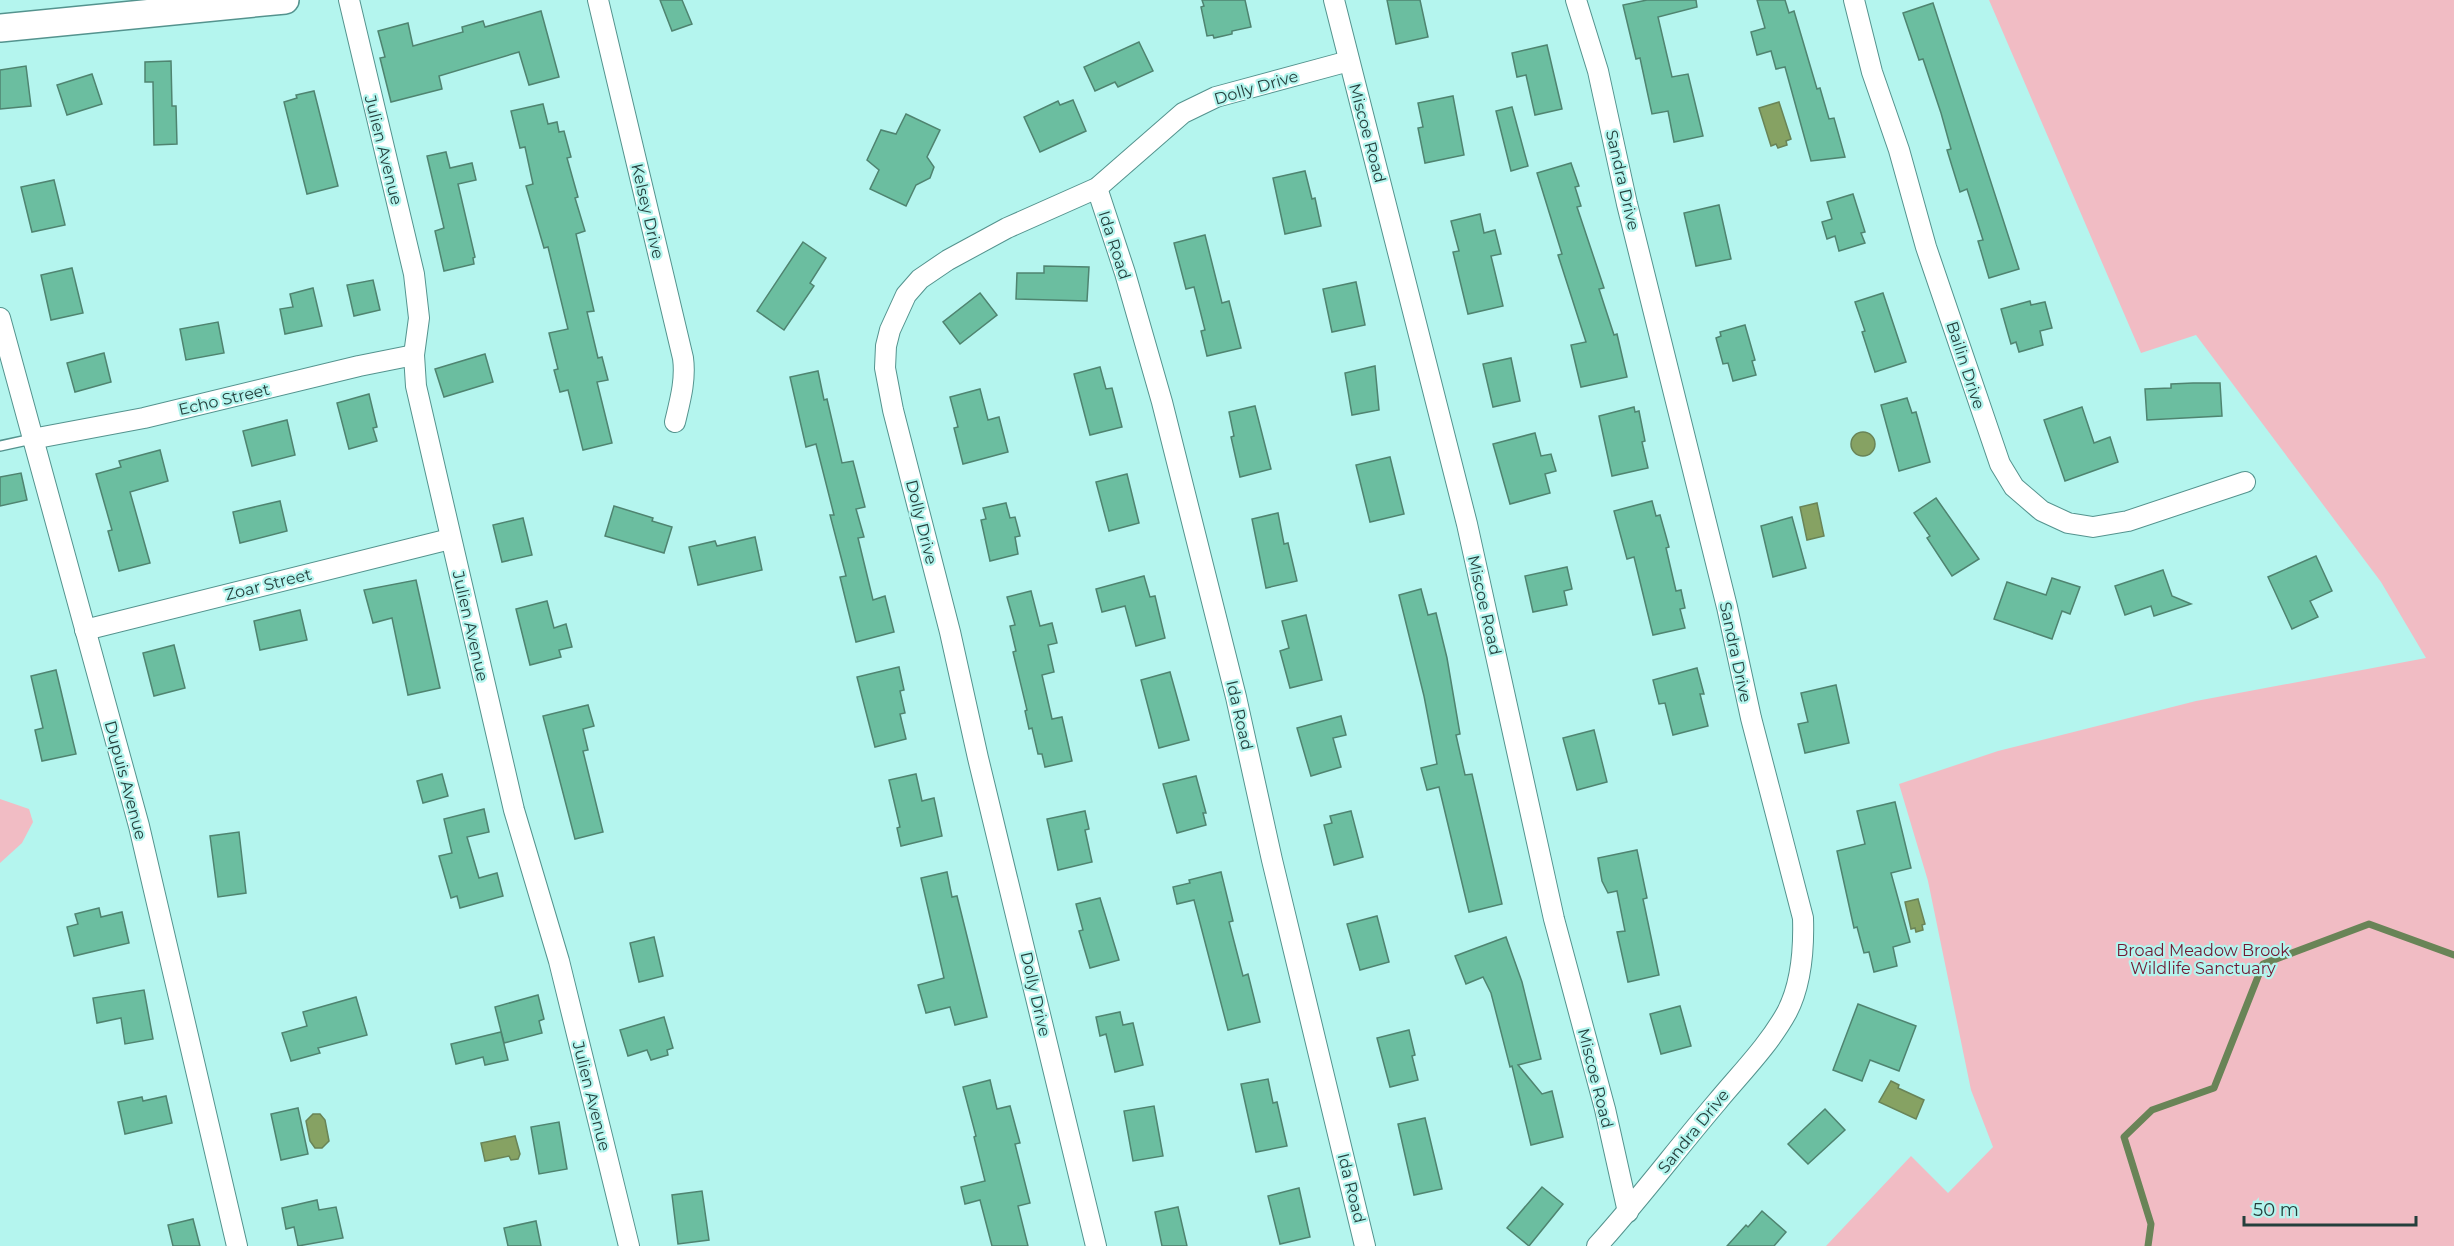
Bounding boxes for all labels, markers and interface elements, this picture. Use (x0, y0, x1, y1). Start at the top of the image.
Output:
street label: Dolly Drive (1212, 66, 1300, 109)
street label: Miscoe Road (1345, 81, 1390, 185)
street label: Julien Avenue (360, 92, 406, 207)
street label: Sandra Drive (1602, 128, 1643, 232)
street label: Kelsey Drive (627, 162, 668, 261)
street label: Ida Road (1094, 208, 1135, 282)
street label: Bailin Drive (1942, 319, 1989, 412)
street label: Echo Street (177, 380, 272, 419)
street label: Dolly Drive (902, 478, 941, 566)
street label: Miscoe Road (1464, 553, 1505, 657)
street label: Zoar Street (223, 564, 314, 604)
street label: Julien Avenue (448, 568, 492, 683)
street label: Sandra Drive (1716, 600, 1755, 704)
street label: Ida Road (1222, 678, 1257, 752)
street label: Dupuis Avenue (101, 719, 151, 842)
park label: Broad Meadow Brook Wildlife Sanctuary (2116, 941, 2290, 978)
street label: Dolly Drive (1017, 950, 1055, 1038)
street label: Miscoe Road (1574, 1026, 1617, 1130)
street label: Julien Avenue (568, 1038, 614, 1153)
street label: Sandra Drive (1654, 1086, 1733, 1177)
street label: Ida Road (1334, 1151, 1369, 1225)
scale bar (2244, 1189, 2416, 1227)
text: 50 m (2253, 1199, 2299, 1221)

